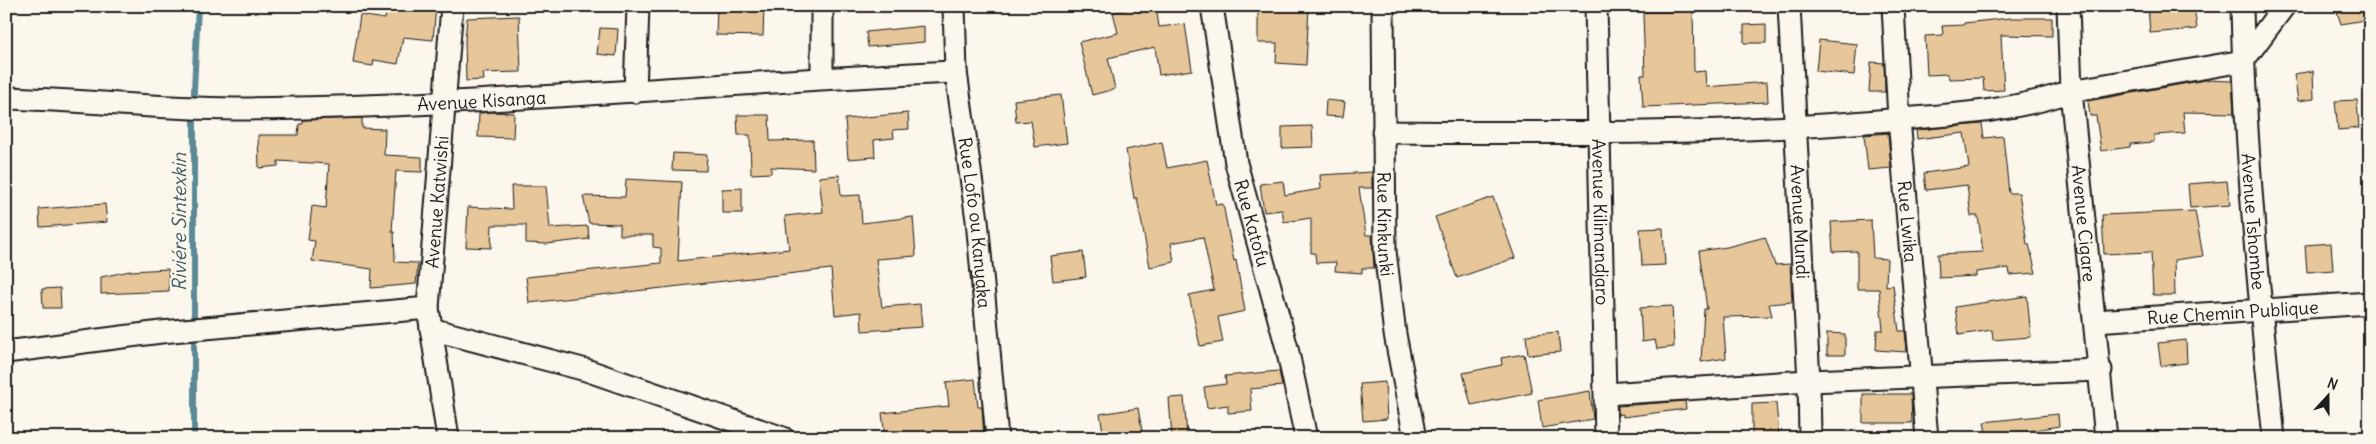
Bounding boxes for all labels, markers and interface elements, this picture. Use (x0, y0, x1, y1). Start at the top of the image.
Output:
street label: Avenue Kisanga (417, 85, 547, 115)
street label: Avenue Katwishi (420, 135, 453, 269)
street label: Rue Lofo ou Kanyaka (954, 136, 997, 309)
street label: Avenue Kilimandjaro (1588, 138, 1614, 306)
water label: Riviére Sintexkin (167, 152, 191, 291)
street label: Avenue Tshombe (2237, 153, 2271, 291)
street label: Avenue Mundi (1786, 164, 1815, 280)
street label: Avenue Cigare (2067, 164, 2102, 283)
street label: Rue Kinkunki (1373, 172, 1399, 278)
street label: Rue Katofu (1230, 177, 1276, 269)
street label: Rue Lwika (1893, 180, 1923, 263)
street label: Rue Chemin Publique (2146, 295, 2319, 329)
north arrow (2304, 372, 2354, 422)
text: N (2325, 374, 2340, 394)

